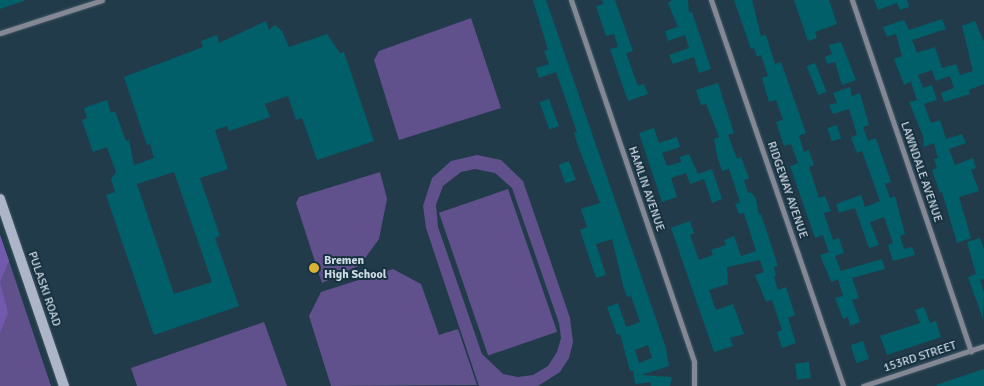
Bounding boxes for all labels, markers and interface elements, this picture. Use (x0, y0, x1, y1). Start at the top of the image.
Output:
street label: LAWNDALE AVENUE (897, 120, 945, 224)
street label: RIDGEWAY AVENUE (764, 140, 810, 240)
street label: HAMLIN AVENUE (625, 145, 667, 233)
street label: PULASKI ROAD (24, 250, 64, 328)
place label: Bremen High School (324, 254, 387, 282)
marker: Bremen High School (308, 262, 320, 274)
street label: 153RD STREET (882, 338, 958, 376)

